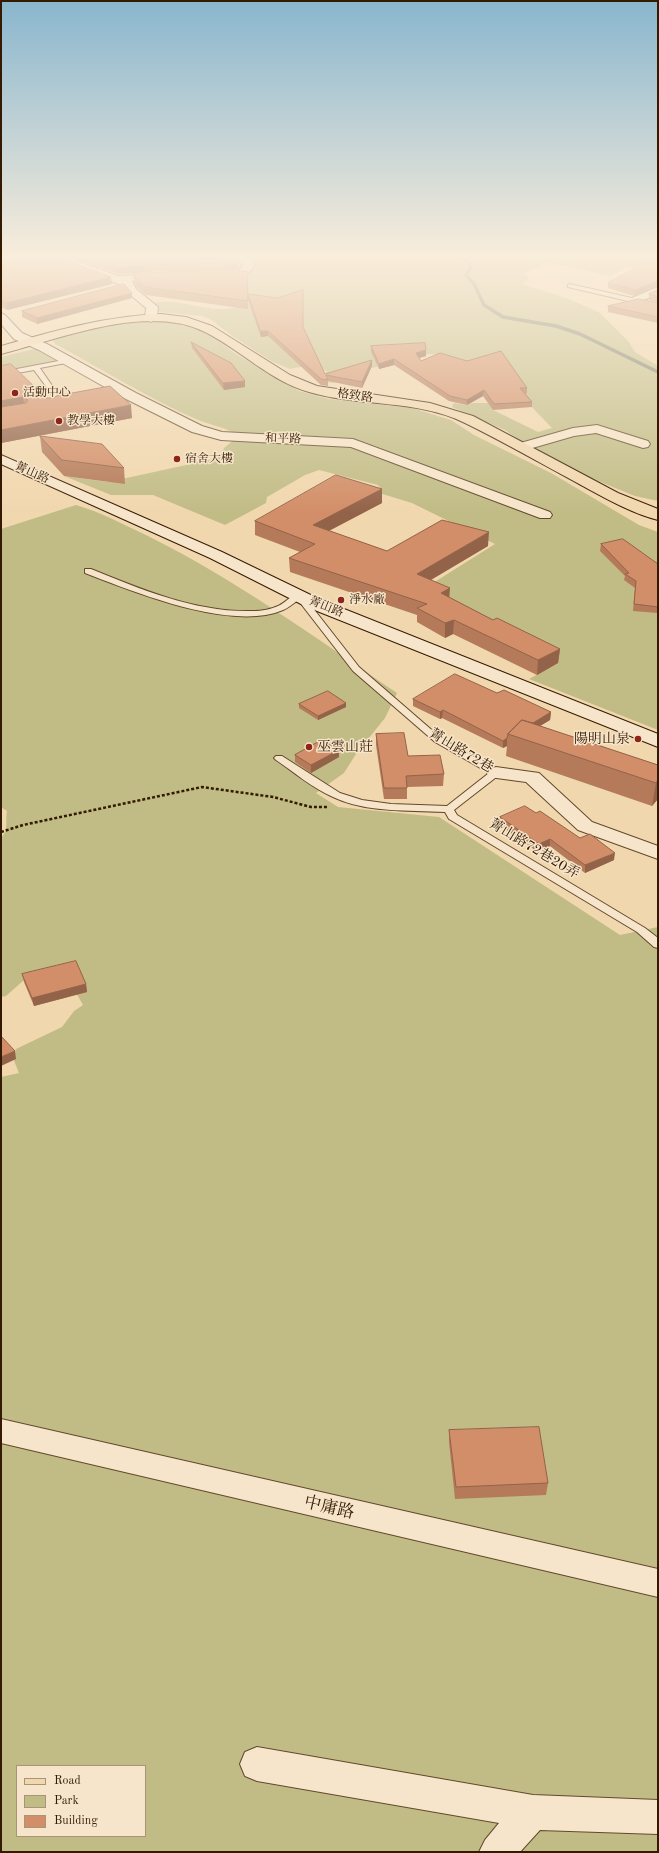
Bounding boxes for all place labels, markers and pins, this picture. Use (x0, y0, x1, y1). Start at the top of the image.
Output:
place label: 活動中心 (23, 386, 71, 400)
marker: 活動中心 (10, 388, 20, 398)
place label: 教學大樓 (67, 414, 115, 428)
marker: 教學大樓 (54, 416, 64, 426)
place label: 宿舍大樓 (185, 452, 233, 466)
marker: 宿舍大樓 (172, 454, 182, 464)
place label: 淨水廠 (349, 593, 385, 607)
marker: 淨水廠 (336, 595, 346, 605)
place label: 陽明山泉 (574, 731, 630, 747)
marker: 陽明山泉 (633, 734, 643, 744)
place label: 巫雲山莊 (317, 739, 373, 755)
marker: 巫雲山莊 (304, 742, 314, 752)

